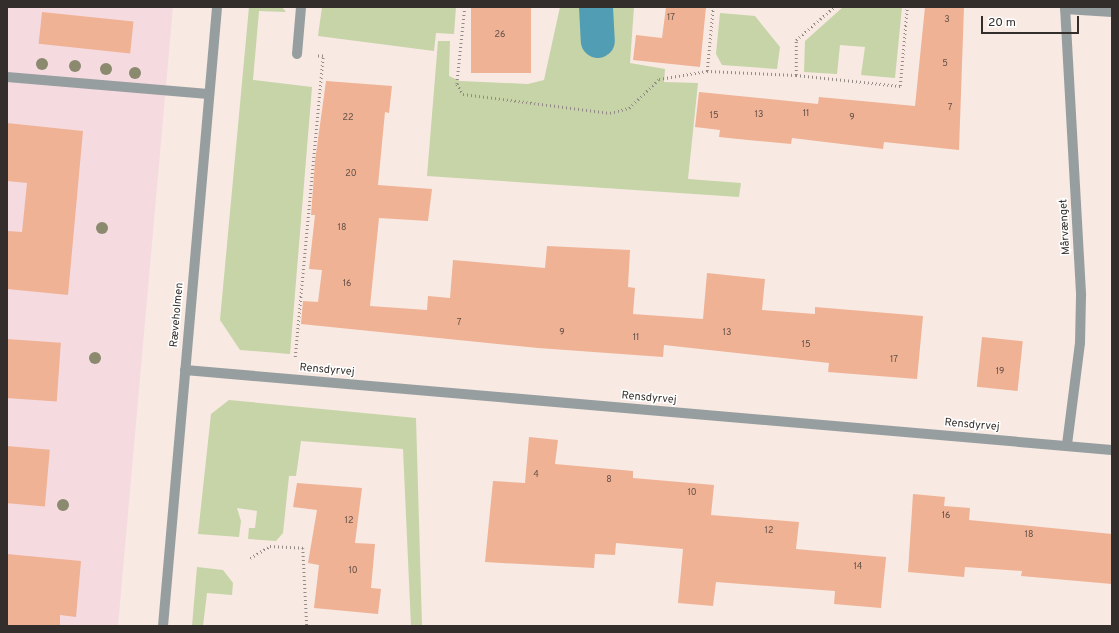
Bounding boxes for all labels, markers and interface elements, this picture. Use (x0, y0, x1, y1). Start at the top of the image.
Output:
scale bar (983, 8, 1081, 34)
house number: 17 (667, 13, 675, 23)
house number: 3 (944, 15, 950, 25)
text: 20 m (988, 15, 1016, 31)
house number: 26 (495, 30, 505, 40)
house number: 5 (942, 59, 948, 69)
house number: 7 (948, 103, 952, 113)
house number: 11 (803, 109, 809, 119)
house number: 13 (755, 110, 763, 120)
house number: 15 (710, 111, 718, 121)
house number: 22 (342, 113, 354, 123)
house number: 9 (849, 113, 855, 123)
house number: 20 (345, 169, 357, 179)
street label: Mårvænget (1057, 199, 1073, 255)
house number: 18 (338, 223, 346, 233)
house number: 16 (343, 279, 351, 289)
street label: Ræveholmen (168, 282, 186, 348)
house number: 7 (457, 318, 461, 328)
house number: 9 (559, 328, 565, 338)
house number: 13 (723, 328, 731, 338)
house number: 11 (633, 333, 639, 343)
house number: 15 (802, 340, 810, 350)
house number: 17 (890, 355, 898, 365)
street label: Rensdyrvej (299, 361, 355, 379)
house number: 19 (996, 367, 1004, 377)
street label: Rensdyrvej (621, 389, 677, 407)
street label: Rensdyrvej (944, 416, 1000, 434)
house number: 4 (533, 470, 539, 480)
house number: 8 (606, 475, 612, 485)
house number: 10 (687, 488, 697, 498)
house number: 16 (942, 511, 950, 521)
house number: 12 (345, 516, 353, 526)
house number: 12 (765, 526, 773, 536)
house number: 18 (1025, 530, 1033, 540)
house number: 14 (854, 562, 862, 572)
house number: 10 (348, 566, 358, 576)

